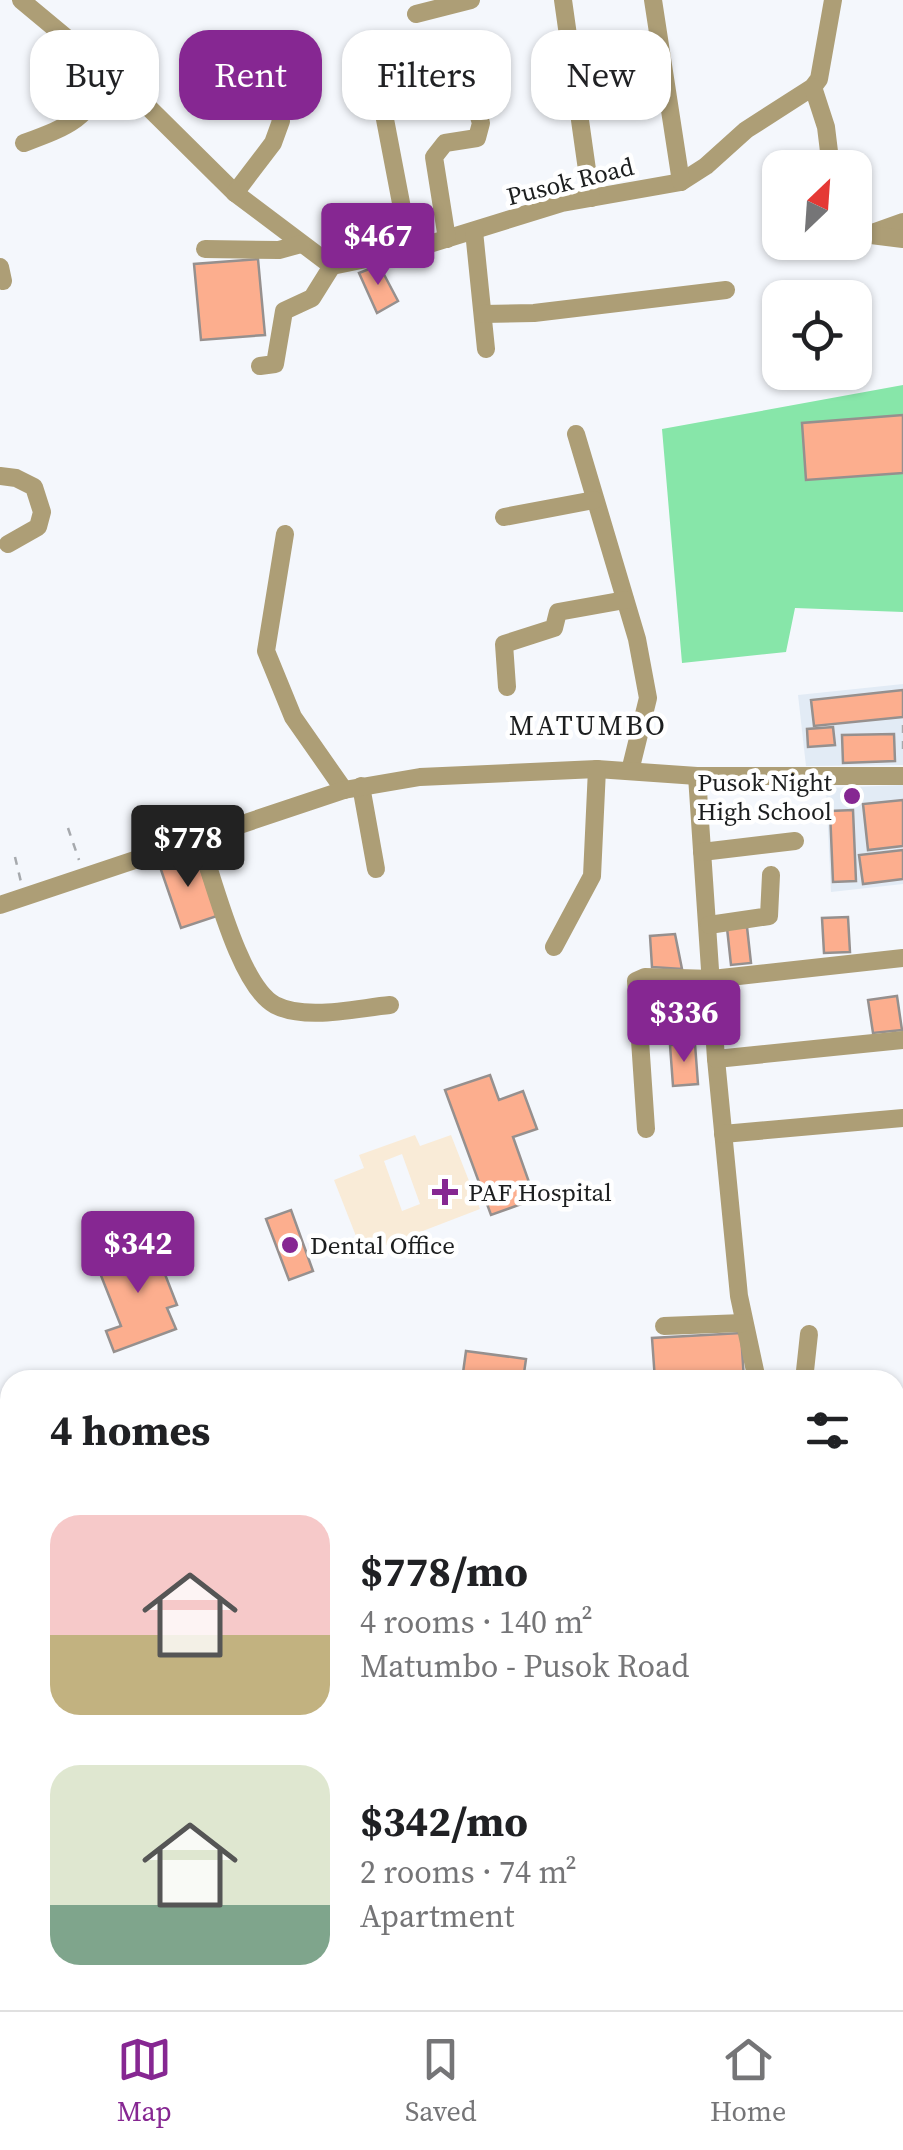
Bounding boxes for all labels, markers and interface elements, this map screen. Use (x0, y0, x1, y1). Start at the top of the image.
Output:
chip: Buy (30, 30, 159, 120)
chip: Rent (179, 30, 322, 120)
chip: Filters (342, 30, 511, 120)
chip: New (531, 30, 671, 120)
street label: Pusok Road (503, 149, 637, 213)
north arrow (762, 150, 872, 260)
map controls (762, 150, 872, 390)
pin: $467 (319, 203, 437, 288)
text: $467 (343, 213, 413, 257)
button: locate (762, 280, 872, 390)
district label: MATUMBO (509, 706, 667, 744)
place label: Pusok Night High School (697, 765, 833, 828)
marker: Pusok Night High School (841, 785, 863, 807)
pin: $778 (129, 805, 247, 890)
text: $778 (153, 815, 223, 859)
pin: $336 (625, 980, 743, 1065)
text: $336 (649, 990, 719, 1034)
place label: PAF Hospital (468, 1175, 612, 1209)
marker: PAF Hospital (432, 1179, 458, 1205)
pin: $342 (79, 1211, 197, 1296)
text: $342 (103, 1221, 173, 1265)
place label: Dental Office (310, 1228, 455, 1262)
marker: Dental Office (279, 1234, 301, 1256)
text: 4 homes (50, 1401, 210, 1459)
icon: filters (800, 1403, 855, 1458)
text: $778/mo (360, 1542, 528, 1600)
icon: home (130, 1555, 250, 1675)
text: 4 rooms · 140 m² (360, 1600, 593, 1644)
text: Matumbo - Pusok Road (360, 1644, 689, 1688)
text: $342/mo (360, 1792, 528, 1850)
icon: home (130, 1805, 250, 1925)
text: 2 rooms · 74 m² (360, 1850, 577, 1894)
text: Apartment (360, 1894, 514, 1938)
tab: Map (117, 2032, 172, 2130)
tab: Saved (405, 2032, 477, 2130)
tab: Home (710, 2032, 786, 2130)

